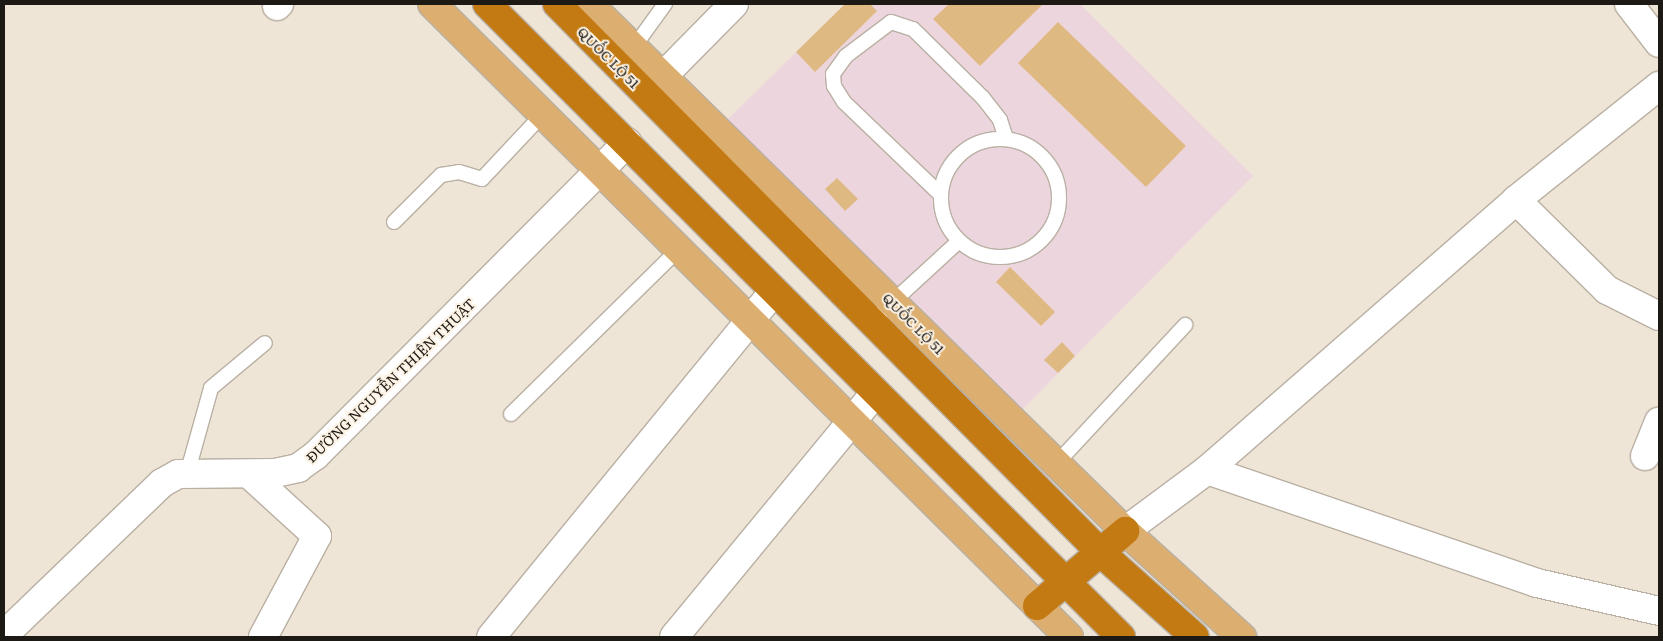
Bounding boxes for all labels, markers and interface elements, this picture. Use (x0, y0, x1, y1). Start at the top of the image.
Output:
street label: QUỐC LỘ 51 (575, 23, 643, 91)
street label: QUỐC LỘ 51 (880, 289, 948, 357)
street label: ĐƯỜNG NGUYỄN THIỆN THUẬT (302, 295, 478, 465)

